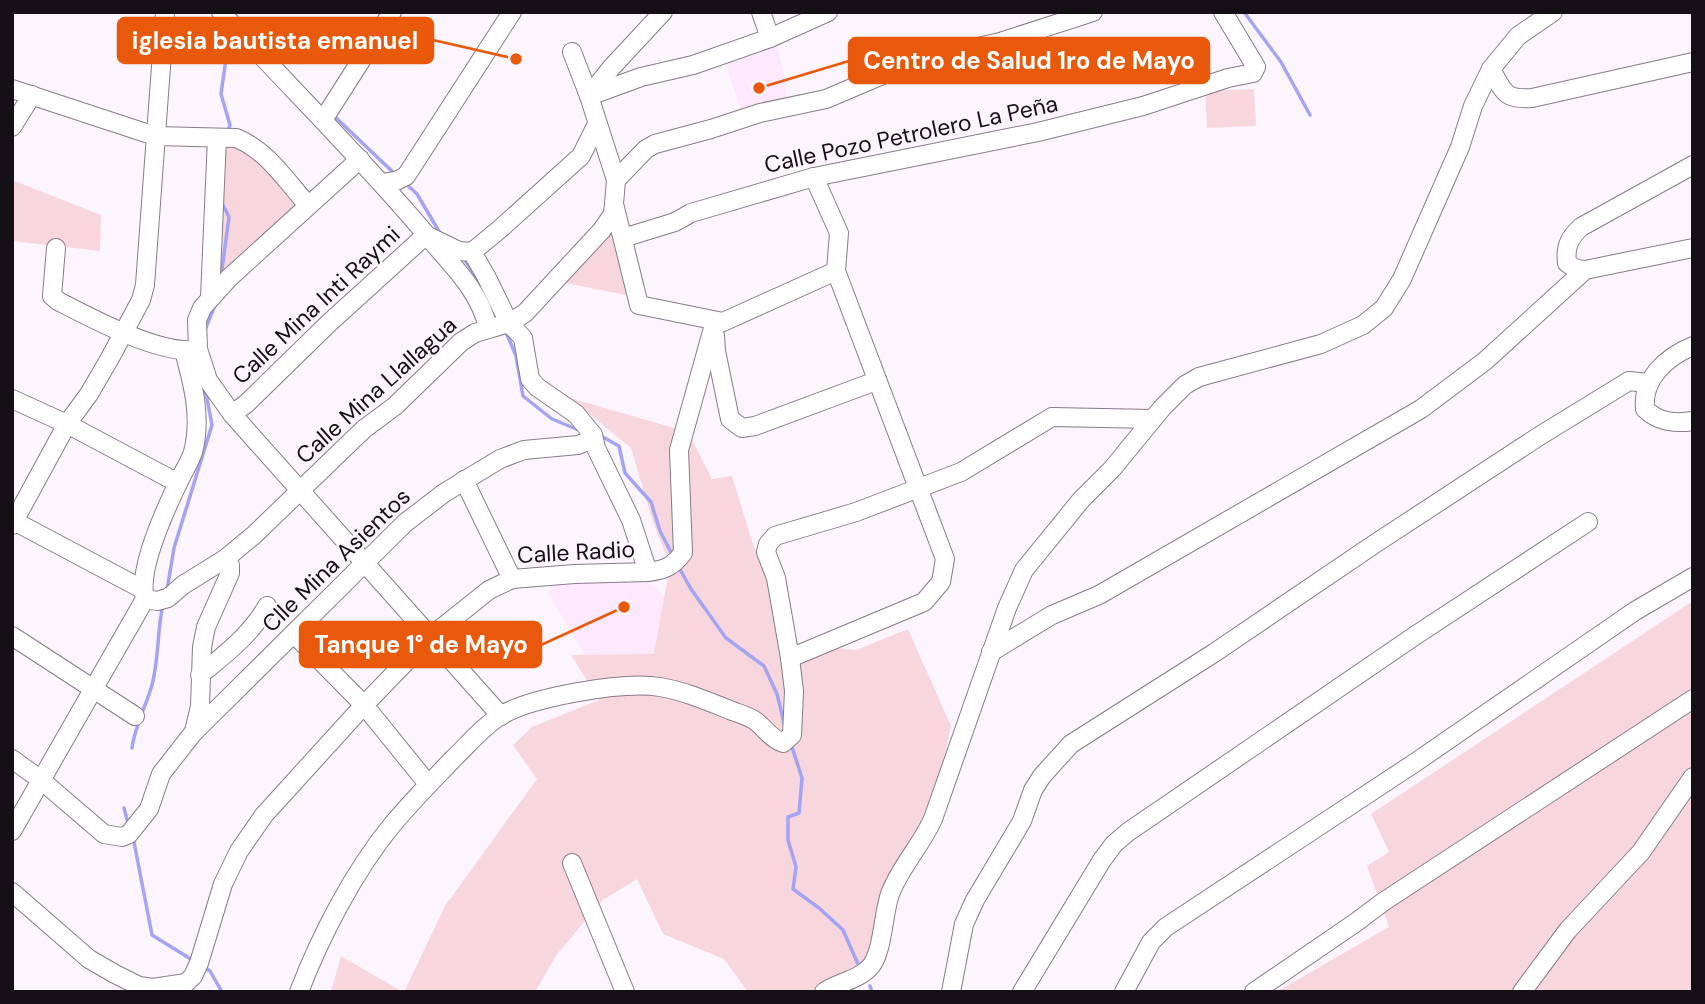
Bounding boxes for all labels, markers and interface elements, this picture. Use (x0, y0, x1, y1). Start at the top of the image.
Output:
callout: iglesia bautista emanuel (118, 18, 433, 63)
text: iglesia bautista emanuel (132, 25, 418, 56)
callout: Centro de Salud 1ro de Mayo (849, 38, 1209, 83)
text: Centro de Salud 1ro de Mayo (863, 45, 1195, 76)
street label: Calle Pozo Petrolero La Peña (761, 88, 1061, 180)
street label: Calle Mina Inti Raymi (226, 219, 406, 391)
street label: Calle Mina Llallagua (289, 310, 463, 470)
street label: Clle Mina Asientos (255, 481, 417, 639)
street label: Calle Radio (516, 534, 636, 570)
callout: Tanque 1° de Mayo (300, 622, 541, 667)
text: Tanque 1° de Mayo (314, 629, 528, 660)

